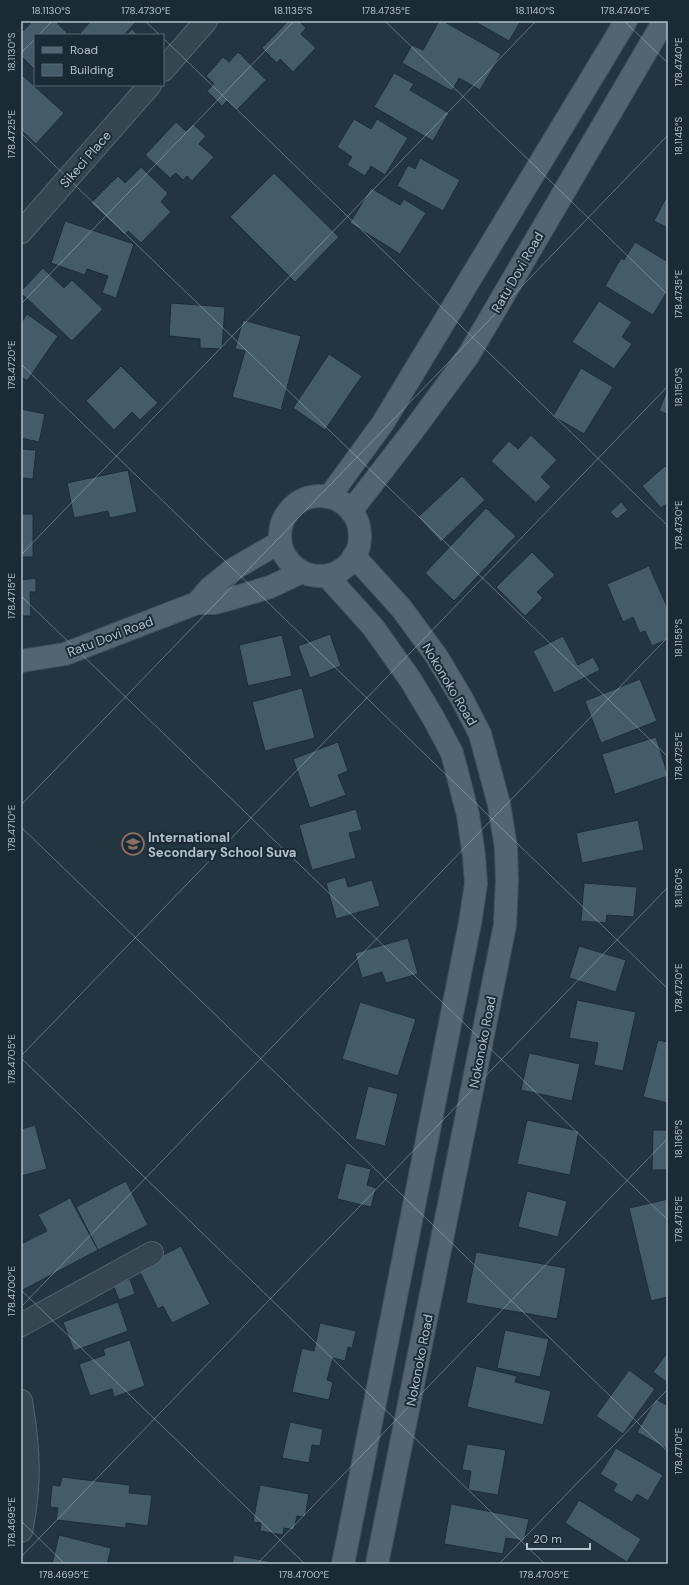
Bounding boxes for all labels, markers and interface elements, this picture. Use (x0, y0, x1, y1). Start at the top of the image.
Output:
text: 18.1130°S (31, 4, 71, 17)
text: 178.4730°E (121, 4, 171, 17)
text: 18.1135°S (274, 4, 312, 17)
text: 178.4735°E (362, 4, 411, 17)
text: 18.1140°S (515, 4, 555, 17)
text: 178.4740°E (600, 4, 650, 17)
text: 18.1130°S (5, 32, 18, 72)
legend (34, 34, 164, 86)
text: 178.4740°E (672, 37, 685, 87)
text: Road (70, 42, 98, 58)
text: Building (70, 62, 114, 78)
text: 178.4725°E (5, 109, 18, 158)
text: 18.1145°S (672, 117, 685, 155)
street label: Sikeci Place (56, 127, 115, 192)
street label: Ratu Dovi Road (487, 229, 547, 316)
text: 178.4735°E (672, 269, 685, 318)
text: 178.4720°E (5, 340, 18, 390)
text: 18.1150°S (672, 367, 685, 407)
text: 178.4730°E (672, 500, 685, 550)
text: 178.4715°E (5, 573, 18, 619)
street label: Ratu Dovi Road (65, 612, 155, 661)
text: 18.1155°S (672, 618, 685, 657)
street label: Nokonoko Road (418, 640, 481, 729)
text: 178.4725°E (672, 731, 685, 780)
text: 178.4710°E (5, 804, 18, 851)
place label: International Secondary School Suva (148, 829, 296, 861)
school or university icon: International Secondary School Suva (120, 831, 146, 857)
text: 18.1160°S (672, 868, 685, 908)
text: 178.4720°E (672, 963, 685, 1013)
street label: Nokonoko Road (465, 995, 500, 1089)
text: 178.4705°E (5, 1034, 18, 1084)
text: 18.1165°S (672, 1120, 685, 1158)
text: 178.4715°E (672, 1196, 685, 1242)
text: 178.4700°E (5, 1265, 18, 1316)
street label: Nokonoko Road (402, 1313, 437, 1407)
text: 178.4710°E (672, 1427, 685, 1474)
text: 178.4695°E (5, 1497, 18, 1547)
scale bar (527, 1525, 590, 1551)
text: 20 m (533, 1531, 562, 1547)
text: 178.4695°E (39, 1568, 89, 1581)
text: 178.4700°E (279, 1568, 330, 1581)
text: 178.4705°E (519, 1568, 569, 1581)

